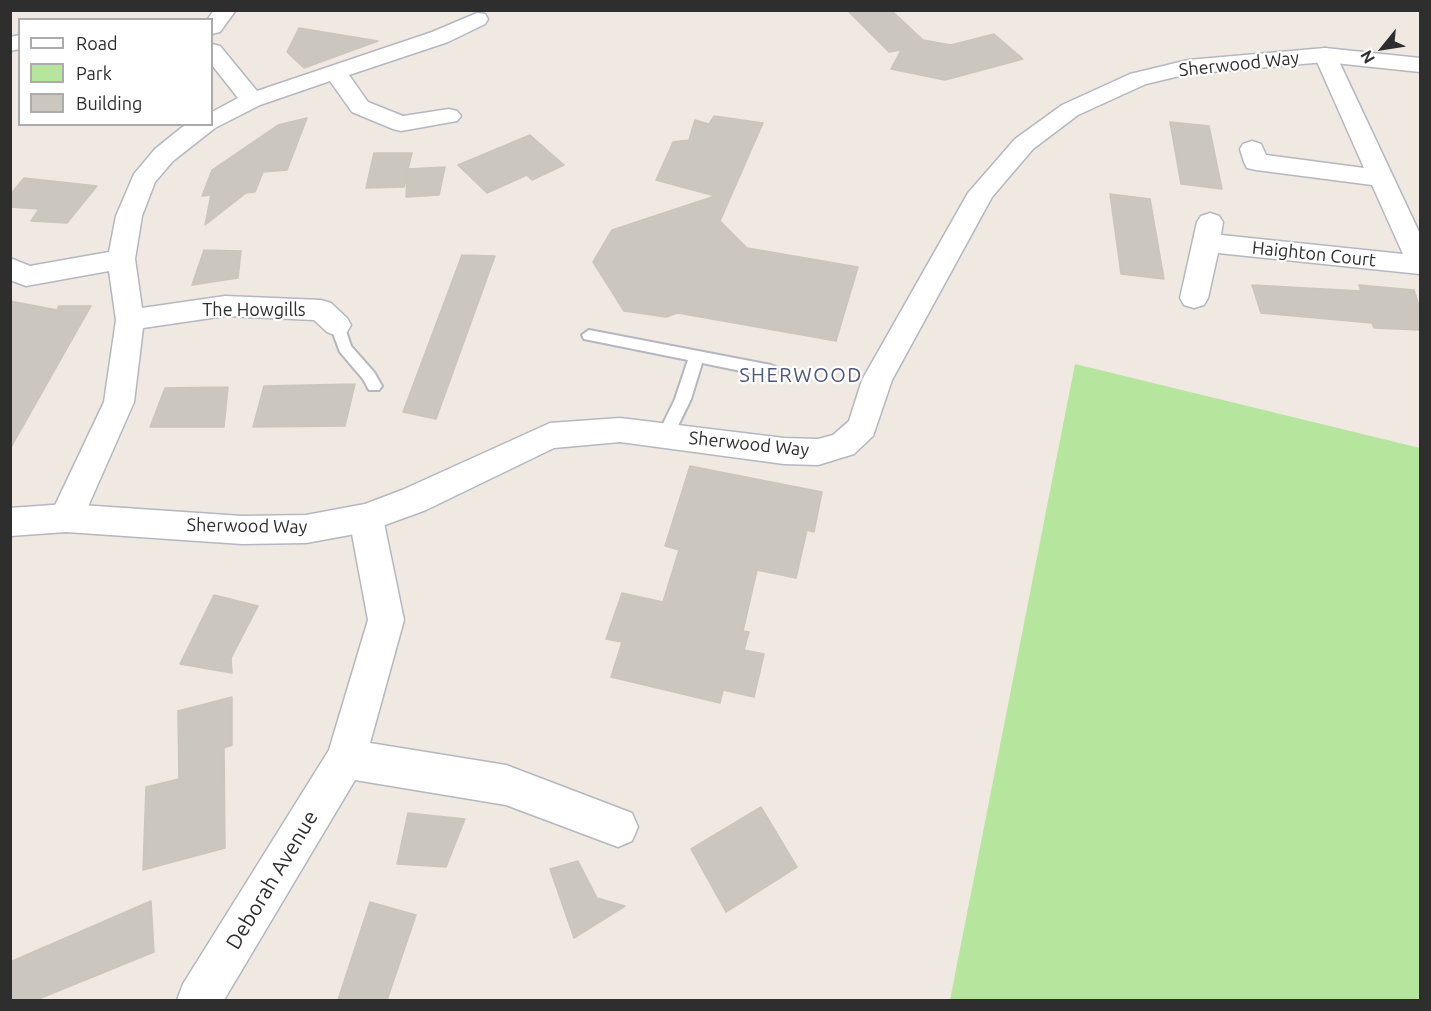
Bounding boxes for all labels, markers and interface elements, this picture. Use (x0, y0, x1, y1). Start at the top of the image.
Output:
legend (18, 18, 213, 126)
north arrow (1353, 18, 1413, 78)
text: Road (76, 33, 118, 53)
street label: Sherwood Way (1178, 47, 1300, 81)
text: N (1357, 47, 1378, 67)
text: Park (76, 63, 112, 83)
text: Building (76, 93, 142, 113)
street label: Haighton Court (1251, 237, 1377, 271)
street label: The Howgills (202, 299, 306, 321)
district label: SHERWOOD (739, 363, 863, 387)
street label: Sherwood Way (688, 427, 810, 461)
street label: Sherwood Way (186, 514, 308, 538)
street label: Deborah Avenue (221, 806, 323, 954)

